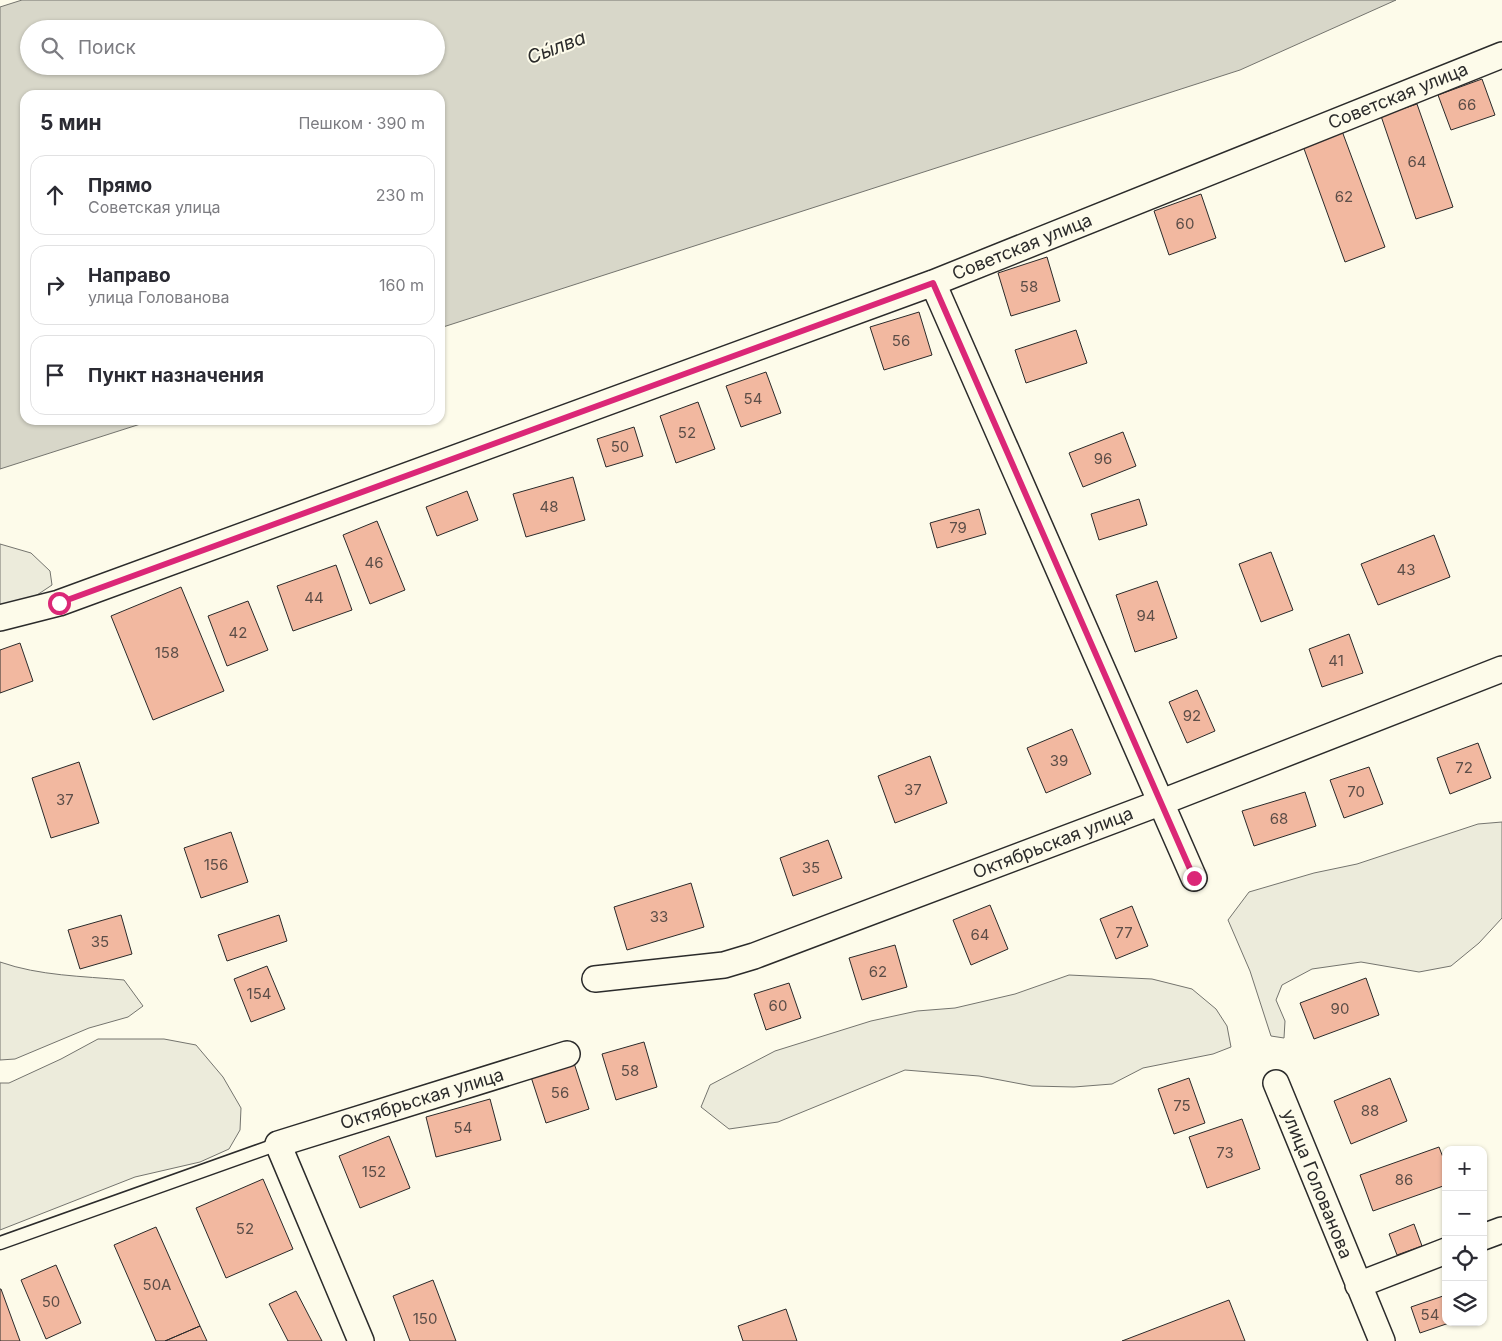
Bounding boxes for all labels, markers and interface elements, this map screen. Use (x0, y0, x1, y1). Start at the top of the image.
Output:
search box (20, 20, 445, 75)
water label: Сы́лва (523, 26, 589, 69)
icon: search (38, 34, 66, 62)
text: Поиск (78, 36, 136, 59)
street label: Советская улица (1325, 58, 1471, 133)
house number: 66 (1458, 95, 1476, 114)
text: 5 мин (40, 110, 102, 135)
text: Пешком · 390 m (298, 113, 425, 133)
house number: 64 (1408, 152, 1427, 171)
text: Прямо (88, 174, 152, 197)
icon: ahead (41, 181, 69, 209)
text: 230 m (376, 185, 424, 205)
house number: 62 (1335, 187, 1353, 206)
text: Советская улица (88, 197, 220, 217)
street label: Советская улица (949, 209, 1095, 284)
house number: 60 (1176, 214, 1194, 233)
text: Направо (88, 264, 171, 287)
icon: right (41, 271, 69, 299)
text: 160 m (379, 275, 424, 295)
house number: 58 (1020, 277, 1038, 296)
text: улица Голованова (88, 287, 229, 307)
house number: 56 (892, 331, 910, 350)
icon: arrive (41, 361, 69, 389)
text: Пункт назначения (88, 364, 264, 387)
house number: 54 (744, 389, 762, 408)
house number: 52 (678, 423, 696, 442)
house number: 50 (611, 437, 629, 456)
house number: 96 (1094, 449, 1112, 468)
house number: 48 (540, 497, 558, 516)
house number: 79 (949, 518, 967, 537)
house number: 46 (365, 553, 384, 572)
house number: 43 (1397, 560, 1415, 579)
house number: 44 (304, 588, 324, 607)
route start (48, 592, 71, 615)
house number: 94 (1137, 606, 1156, 625)
house number: 42 (229, 623, 247, 642)
house number: 158 (155, 643, 179, 662)
house number: 41 (1328, 651, 1344, 670)
house number: 92 (1183, 706, 1201, 725)
house number: 39 (1050, 751, 1068, 770)
house number: 72 (1455, 758, 1473, 777)
house number: 37 (904, 780, 922, 799)
house number: 70 (1347, 782, 1365, 801)
house number: 37 (56, 790, 74, 809)
street label: Октябрьская улица (970, 802, 1136, 883)
house number: 68 (1270, 809, 1288, 828)
house number: 156 (204, 855, 228, 874)
house number: 35 (802, 858, 820, 877)
route end (1183, 867, 1206, 890)
house number: 33 (650, 907, 668, 926)
house number: 77 (1115, 923, 1133, 942)
house number: 64 (971, 925, 990, 944)
house number: 35 (91, 932, 109, 951)
house number: 62 (869, 962, 887, 981)
house number: 154 (247, 984, 271, 1003)
house number: 60 (769, 996, 787, 1015)
house number: 90 (1331, 999, 1349, 1018)
house number: 58 (621, 1061, 639, 1080)
street label: Октябрьская улица (338, 1064, 506, 1133)
house number: 56 (551, 1083, 569, 1102)
house number: 75 (1173, 1096, 1191, 1115)
house number: 88 (1361, 1101, 1379, 1120)
street label: улица Голованова (1278, 1106, 1357, 1262)
house number: 54 (454, 1118, 472, 1137)
house number: 73 (1216, 1143, 1234, 1162)
map controls (1442, 1146, 1487, 1326)
button: + (1442, 1146, 1487, 1191)
house number: 152 (362, 1162, 386, 1181)
house number: 86 (1395, 1170, 1413, 1189)
button: − (1442, 1191, 1487, 1236)
house number: 52 (236, 1219, 254, 1238)
button: locate (1442, 1236, 1487, 1281)
house number: 50А (143, 1275, 171, 1294)
button: layers (1442, 1281, 1487, 1326)
house number: 50 (42, 1292, 60, 1311)
house number: 54 (1421, 1305, 1439, 1324)
house number: 150 (413, 1309, 437, 1328)

